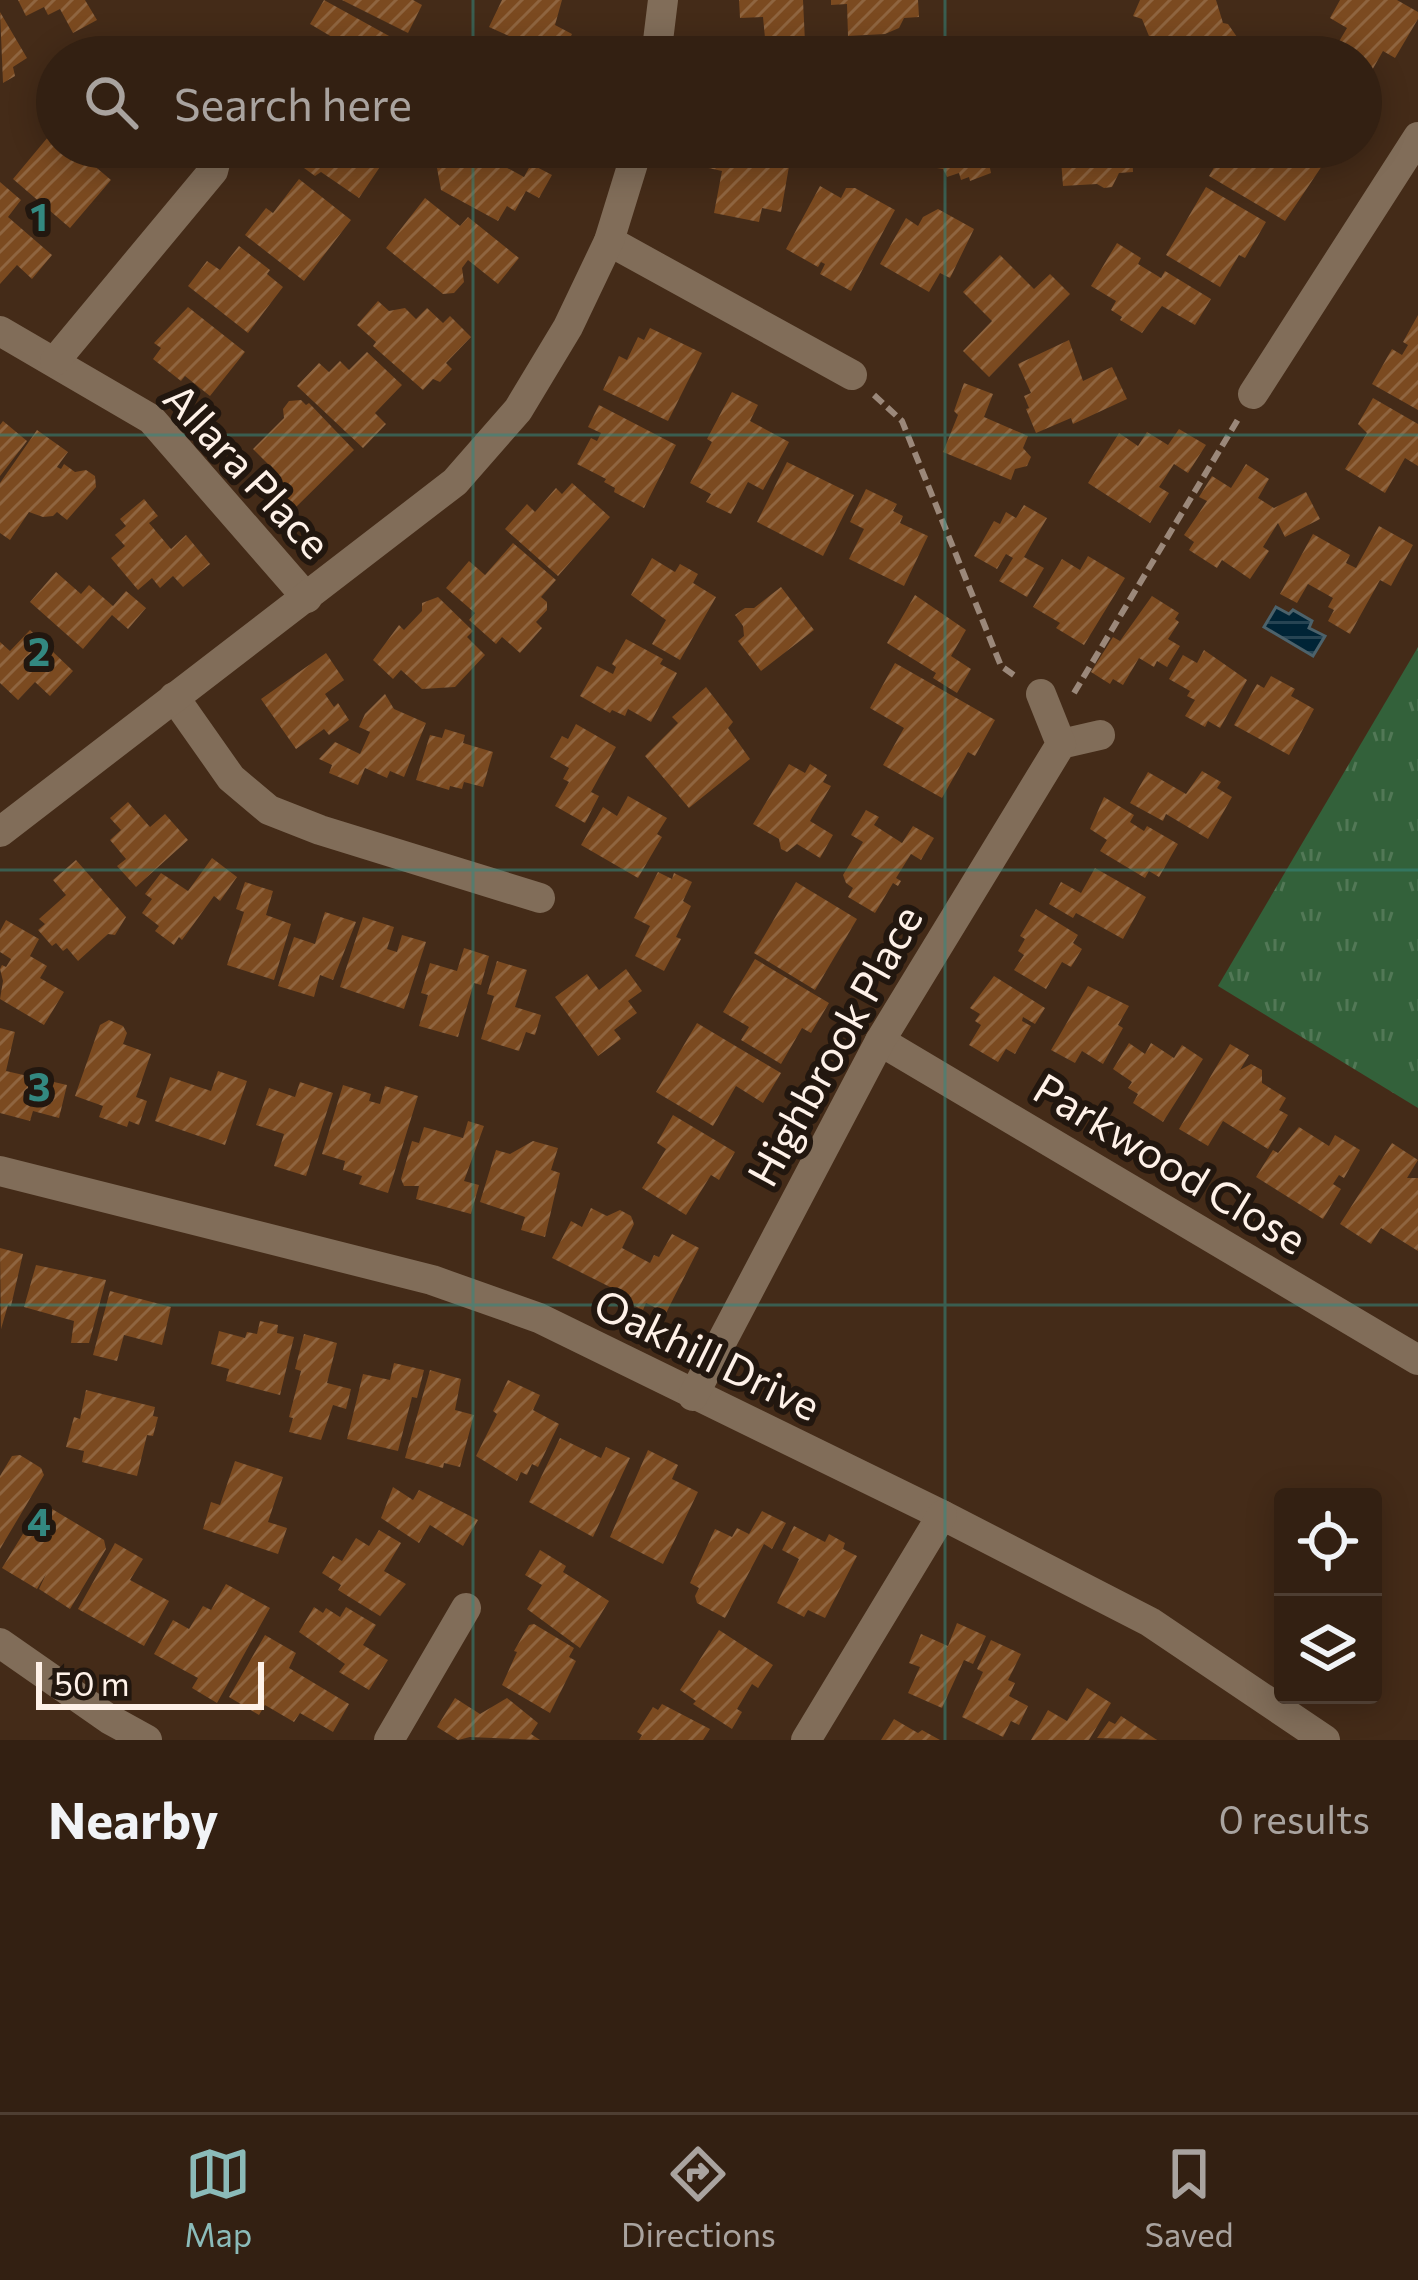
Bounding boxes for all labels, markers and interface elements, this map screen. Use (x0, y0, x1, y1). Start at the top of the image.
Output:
search box (36, 36, 1382, 168)
icon: search (78, 69, 144, 135)
text: Search here (174, 75, 412, 130)
text: 1 (30, 191, 48, 239)
street label: Allara Place (154, 371, 343, 568)
text: 2 (28, 626, 50, 674)
street label: Highbrook Place (735, 896, 932, 1194)
text: 3 (28, 1061, 50, 1109)
street label: Parkwood Close (1025, 1061, 1317, 1264)
street label: Oakhill Drive (586, 1276, 829, 1430)
map controls (1274, 1488, 1382, 1704)
button: locate (1274, 1488, 1382, 1596)
text: 4 (27, 1496, 51, 1544)
button: layers (1274, 1596, 1382, 1704)
scale bar (36, 1656, 264, 1709)
text: 50 m (54, 1662, 130, 1703)
text: Nearby (48, 1787, 218, 1850)
text: 0 results (1218, 1794, 1370, 1842)
tab: Map (184, 2141, 252, 2254)
tab: Directions (621, 2141, 776, 2254)
tab: Saved (1145, 2141, 1234, 2254)

